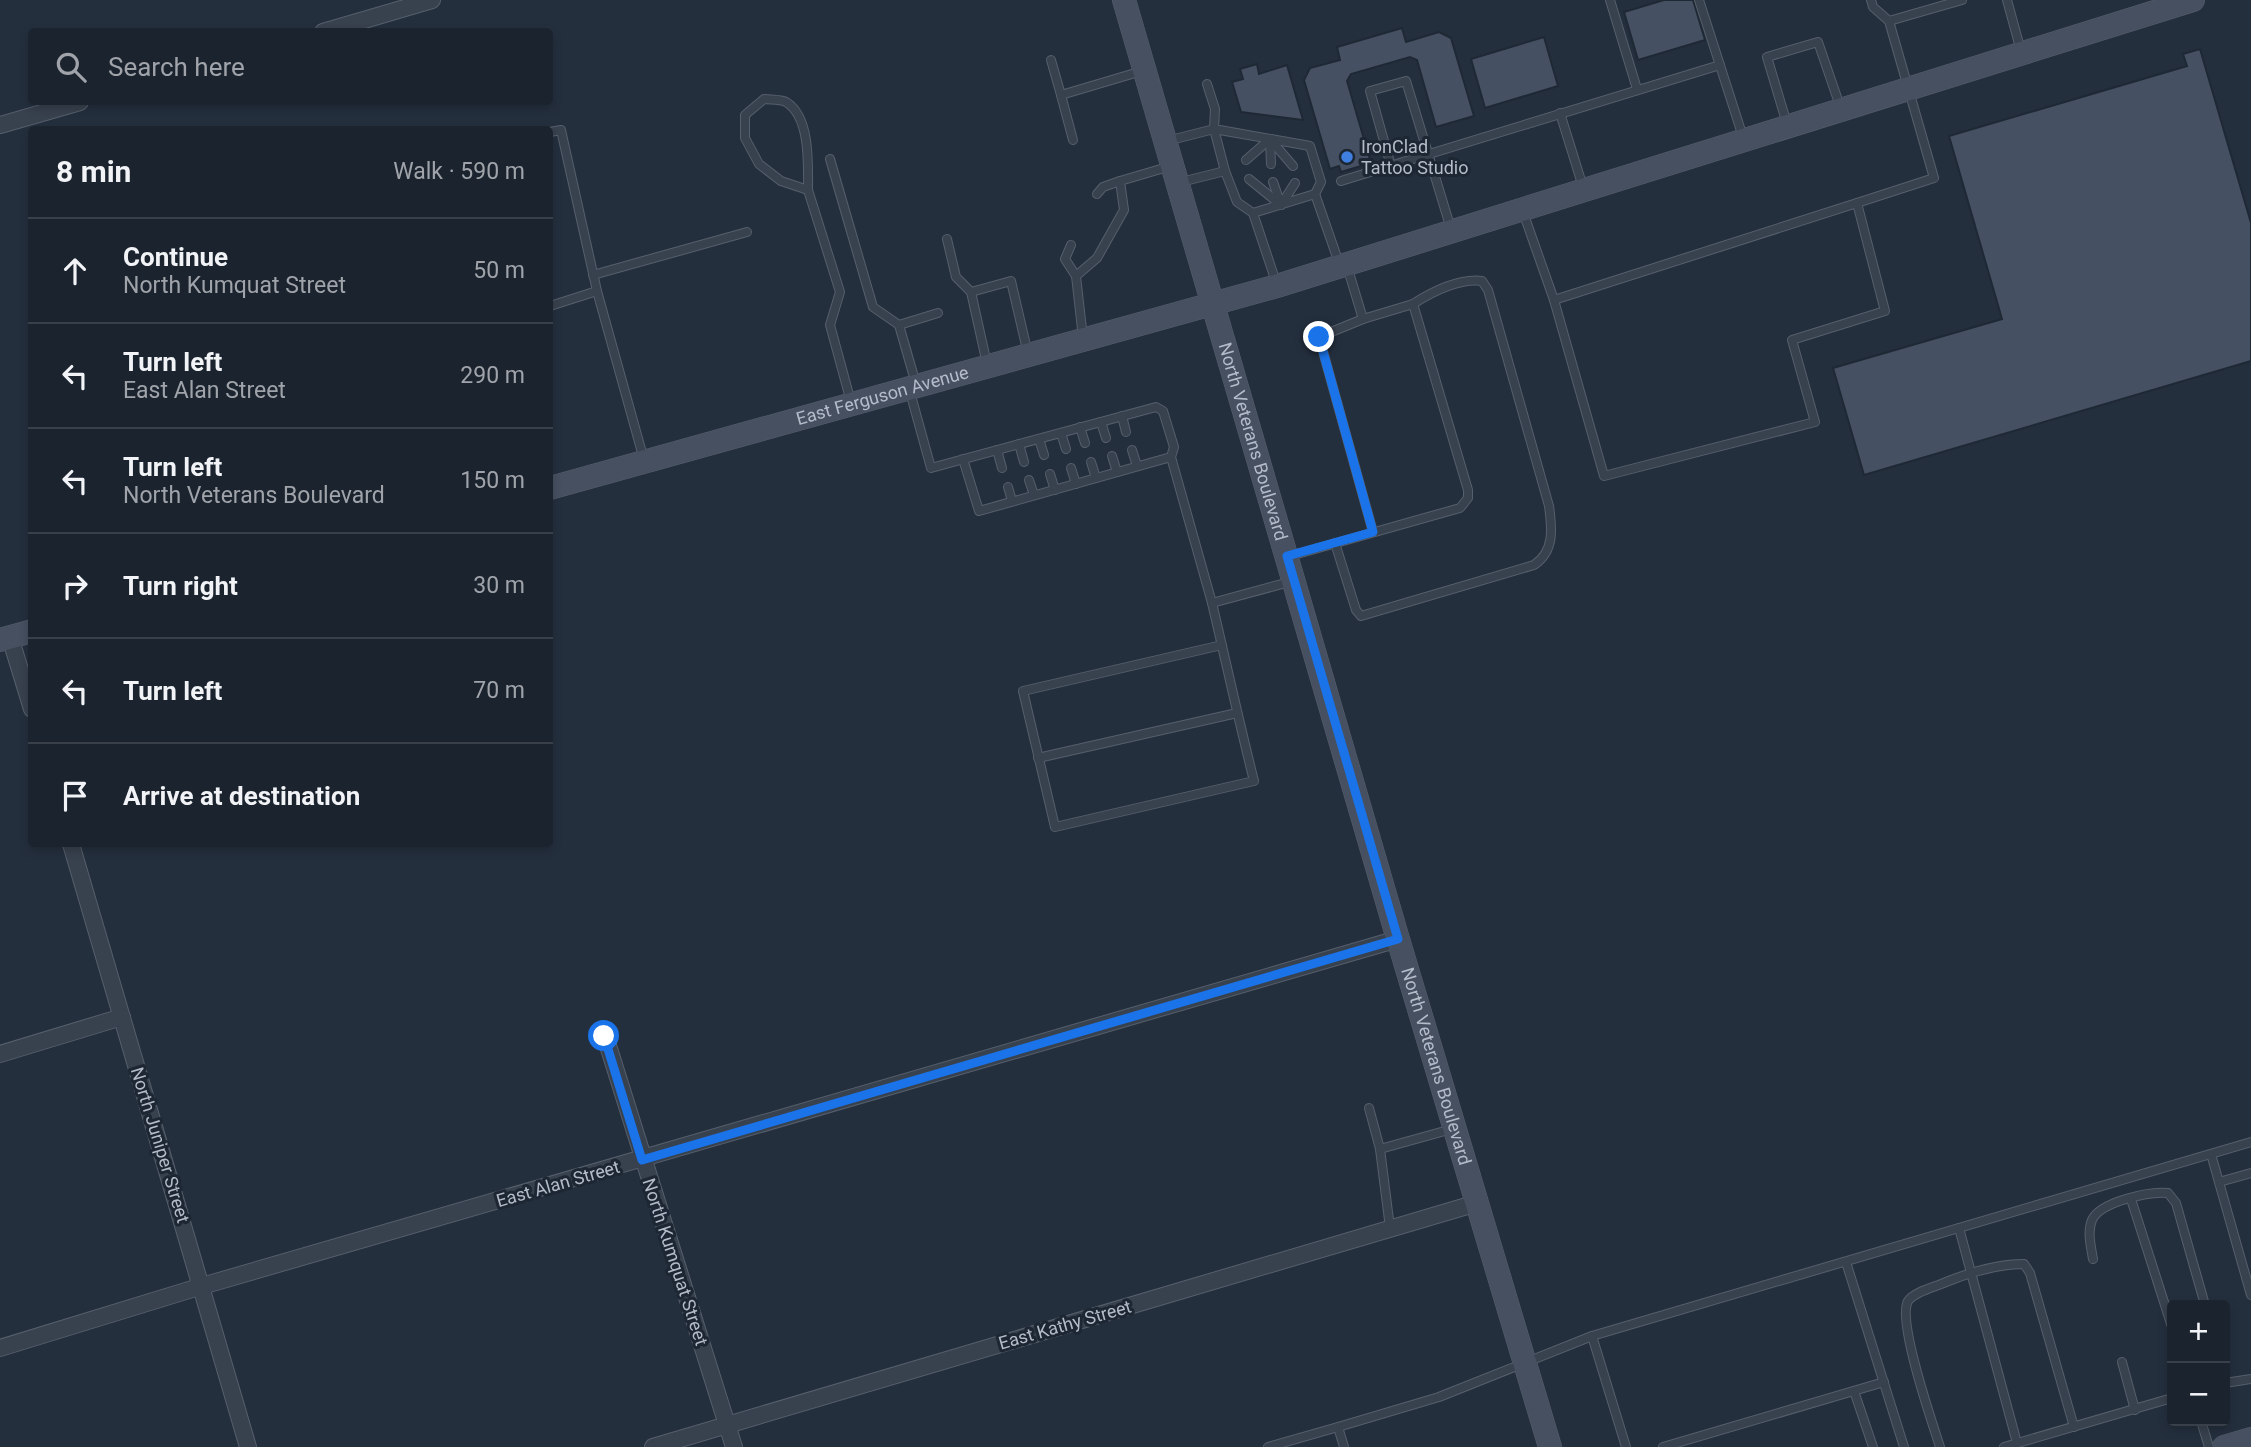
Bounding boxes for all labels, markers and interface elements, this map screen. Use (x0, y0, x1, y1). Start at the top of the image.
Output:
search box (28, 28, 553, 105)
icon: search (52, 48, 90, 86)
text: Search here (108, 52, 245, 82)
place label: IronClad Tattoo Studio (1361, 136, 1468, 178)
marker: IronClad Tattoo Studio (1339, 149, 1355, 165)
text: 8 min (56, 154, 131, 189)
text: Walk · 590 m (393, 158, 525, 185)
text: Continue (123, 242, 228, 272)
icon: ahead (56, 252, 94, 290)
text: 50 m (473, 257, 525, 284)
text: North Kumquat Street (123, 272, 346, 299)
route end (1303, 321, 1334, 352)
street label: North Veterans Boulevard (1215, 340, 1292, 543)
text: Turn left (123, 347, 222, 377)
icon: left (56, 357, 94, 395)
street label: East Ferguson Avenue (794, 361, 971, 429)
text: 290 m (460, 362, 525, 389)
text: East Alan Street (123, 377, 286, 404)
text: Turn left (123, 452, 222, 482)
icon: left (56, 462, 94, 500)
text: 150 m (460, 467, 525, 494)
text: North Veterans Boulevard (123, 482, 385, 509)
icon: right (56, 567, 94, 605)
text: Turn right (123, 571, 238, 601)
text: 30 m (473, 572, 525, 599)
icon: left (56, 672, 94, 710)
text: Turn left (123, 676, 222, 706)
text: 70 m (473, 677, 525, 704)
icon: arrive (56, 777, 94, 815)
text: Arrive at destination (123, 781, 360, 811)
street label: North Veterans Boulevard (1397, 965, 1476, 1167)
route start (588, 1020, 619, 1051)
street label: North Juniper Street (127, 1064, 194, 1225)
street label: East Alan Street (494, 1156, 622, 1211)
street label: North Kumquat Street (639, 1176, 712, 1348)
street label: East Kathy Street (996, 1296, 1134, 1353)
map controls (2167, 1300, 2230, 1426)
button: + (2167, 1300, 2230, 1363)
button: − (2167, 1363, 2230, 1426)

